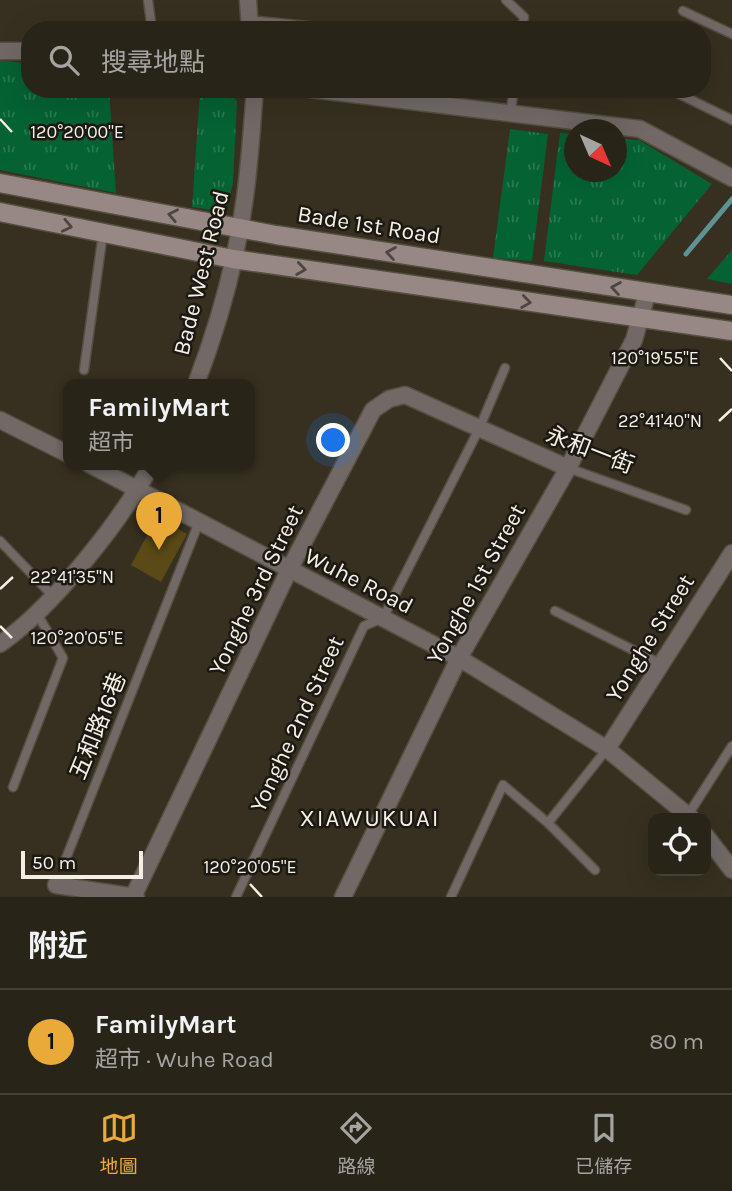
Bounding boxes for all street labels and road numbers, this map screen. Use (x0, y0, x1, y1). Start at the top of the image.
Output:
street label: Bade West Road (168, 188, 234, 358)
street label: Bade 1st Road (295, 200, 443, 250)
street label: 永和一街 (542, 421, 638, 479)
street label: Yonghe 1st Street (421, 499, 531, 669)
street label: Yonghe 3rd Street (203, 500, 309, 679)
street label: Wuhe Road (300, 542, 418, 620)
street label: Yonghe Street (600, 569, 700, 707)
street label: Yonghe 2nd Street (244, 631, 350, 816)
street label: 五和路16巷 (64, 669, 132, 783)

